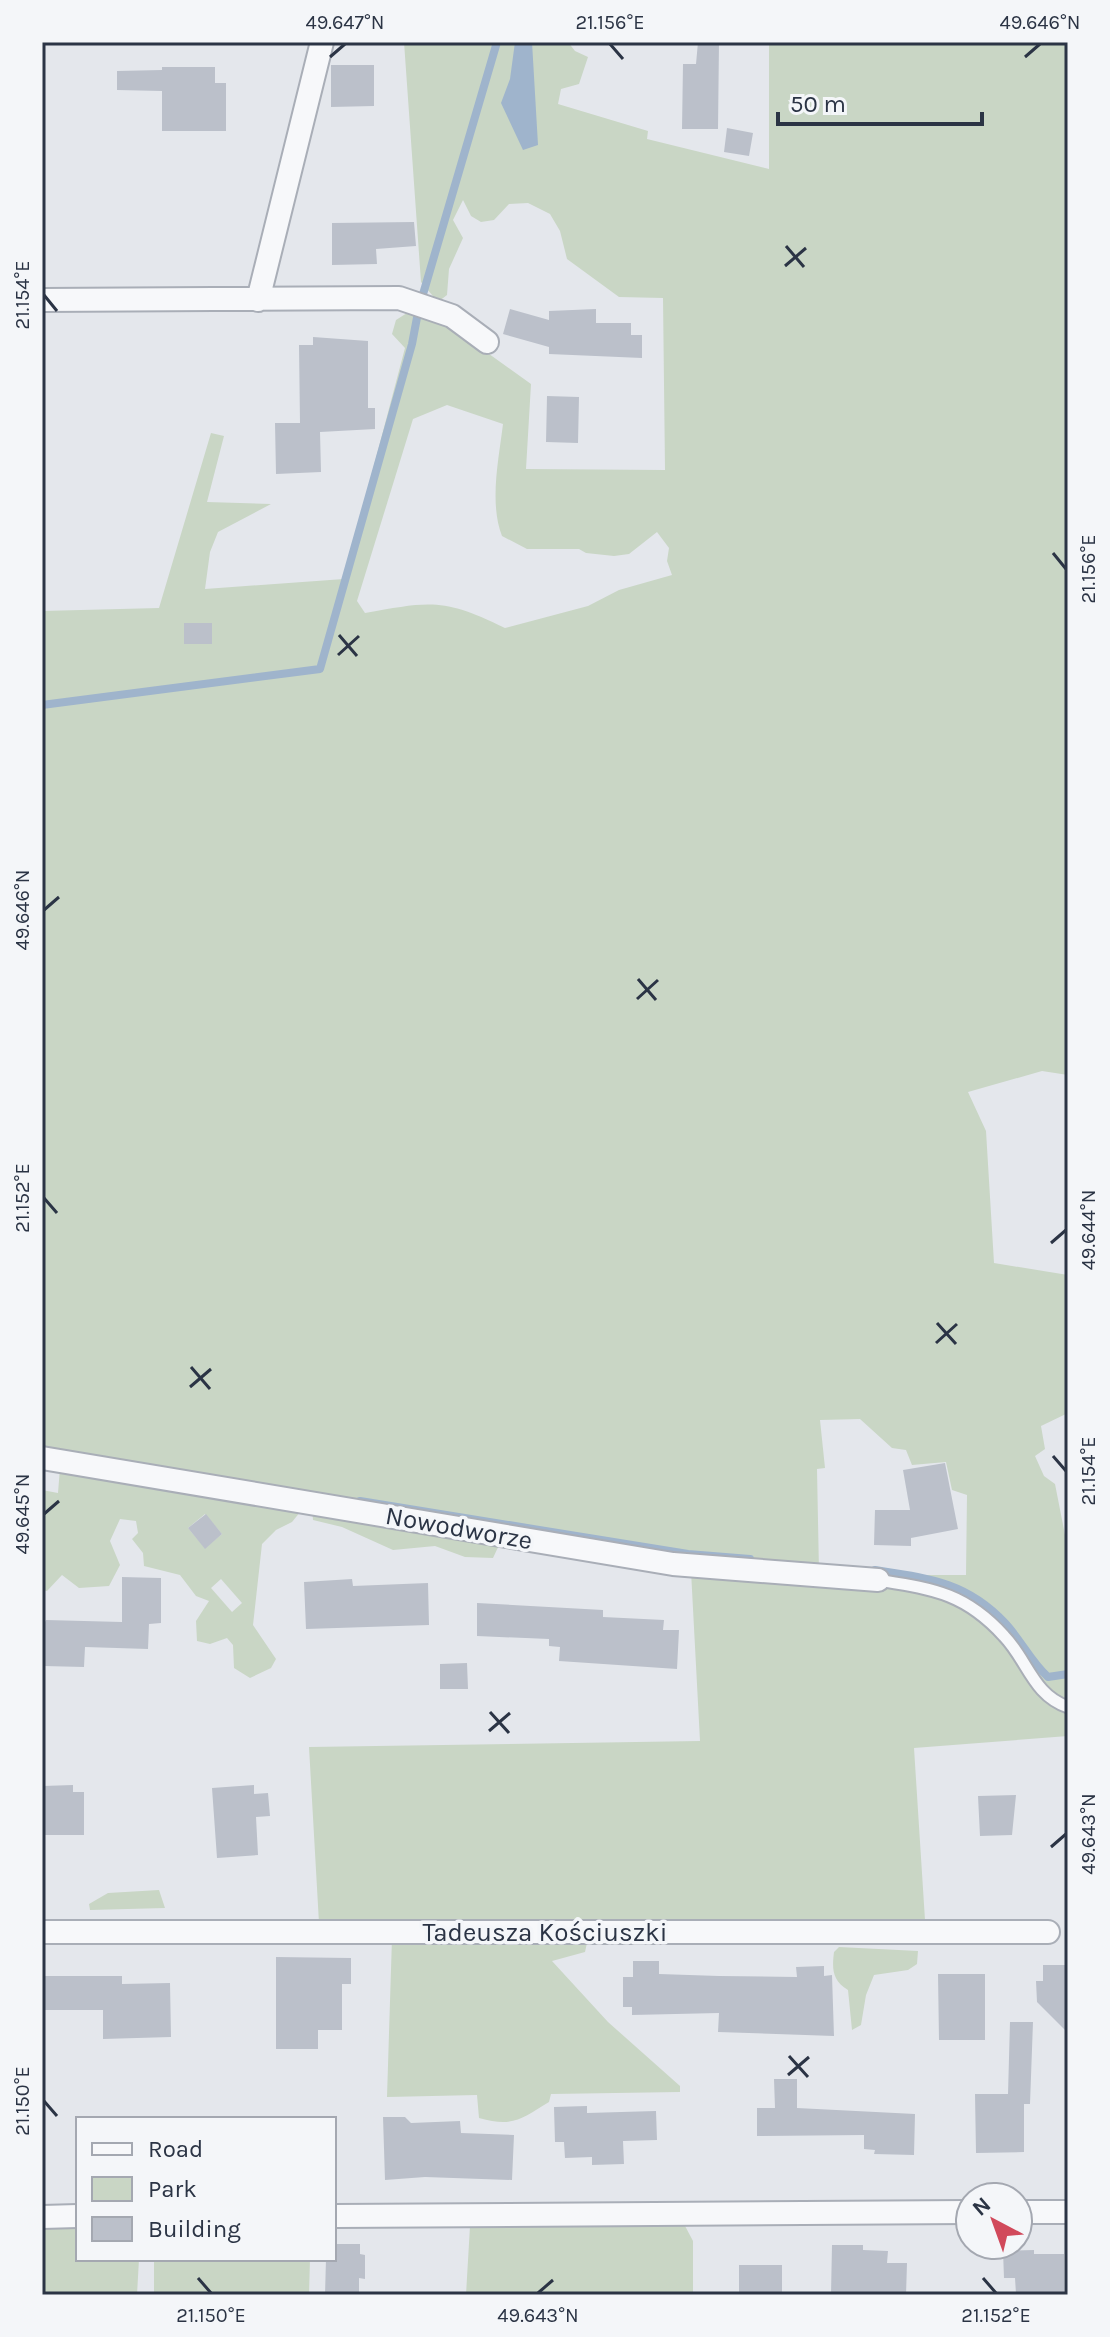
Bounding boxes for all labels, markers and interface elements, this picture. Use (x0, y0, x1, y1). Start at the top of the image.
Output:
text: 49.647°N (306, 11, 384, 34)
text: 21.156°E (575, 11, 645, 34)
text: 49.646°N (1000, 11, 1080, 34)
scale bar (778, 76, 982, 126)
text: 50 m (790, 90, 846, 118)
text: 21.154°E (11, 261, 34, 329)
text: 21.156°E (1077, 534, 1100, 604)
text: 49.646°N (11, 870, 34, 950)
text: 21.152°E (11, 1163, 34, 1233)
text: 49.644°N (1077, 1190, 1100, 1270)
text: 21.154°E (1077, 1437, 1100, 1505)
text: 49.645°N (11, 1474, 34, 1554)
street label: Nowodworze (383, 1500, 535, 1556)
text: 49.643°N (1077, 1793, 1100, 1875)
street label: Tadeusza Kościuszki (422, 1917, 668, 1948)
text: 21.150°E (11, 2066, 34, 2136)
legend (76, 2117, 336, 2261)
text: Road (148, 2135, 203, 2163)
text: Park (148, 2175, 197, 2203)
north arrow (954, 2181, 1034, 2261)
text: N (967, 2192, 996, 2222)
text: Building (148, 2215, 241, 2243)
text: 21.150°E (176, 2304, 246, 2327)
text: 49.643°N (497, 2304, 579, 2327)
text: 21.152°E (961, 2304, 1031, 2327)

